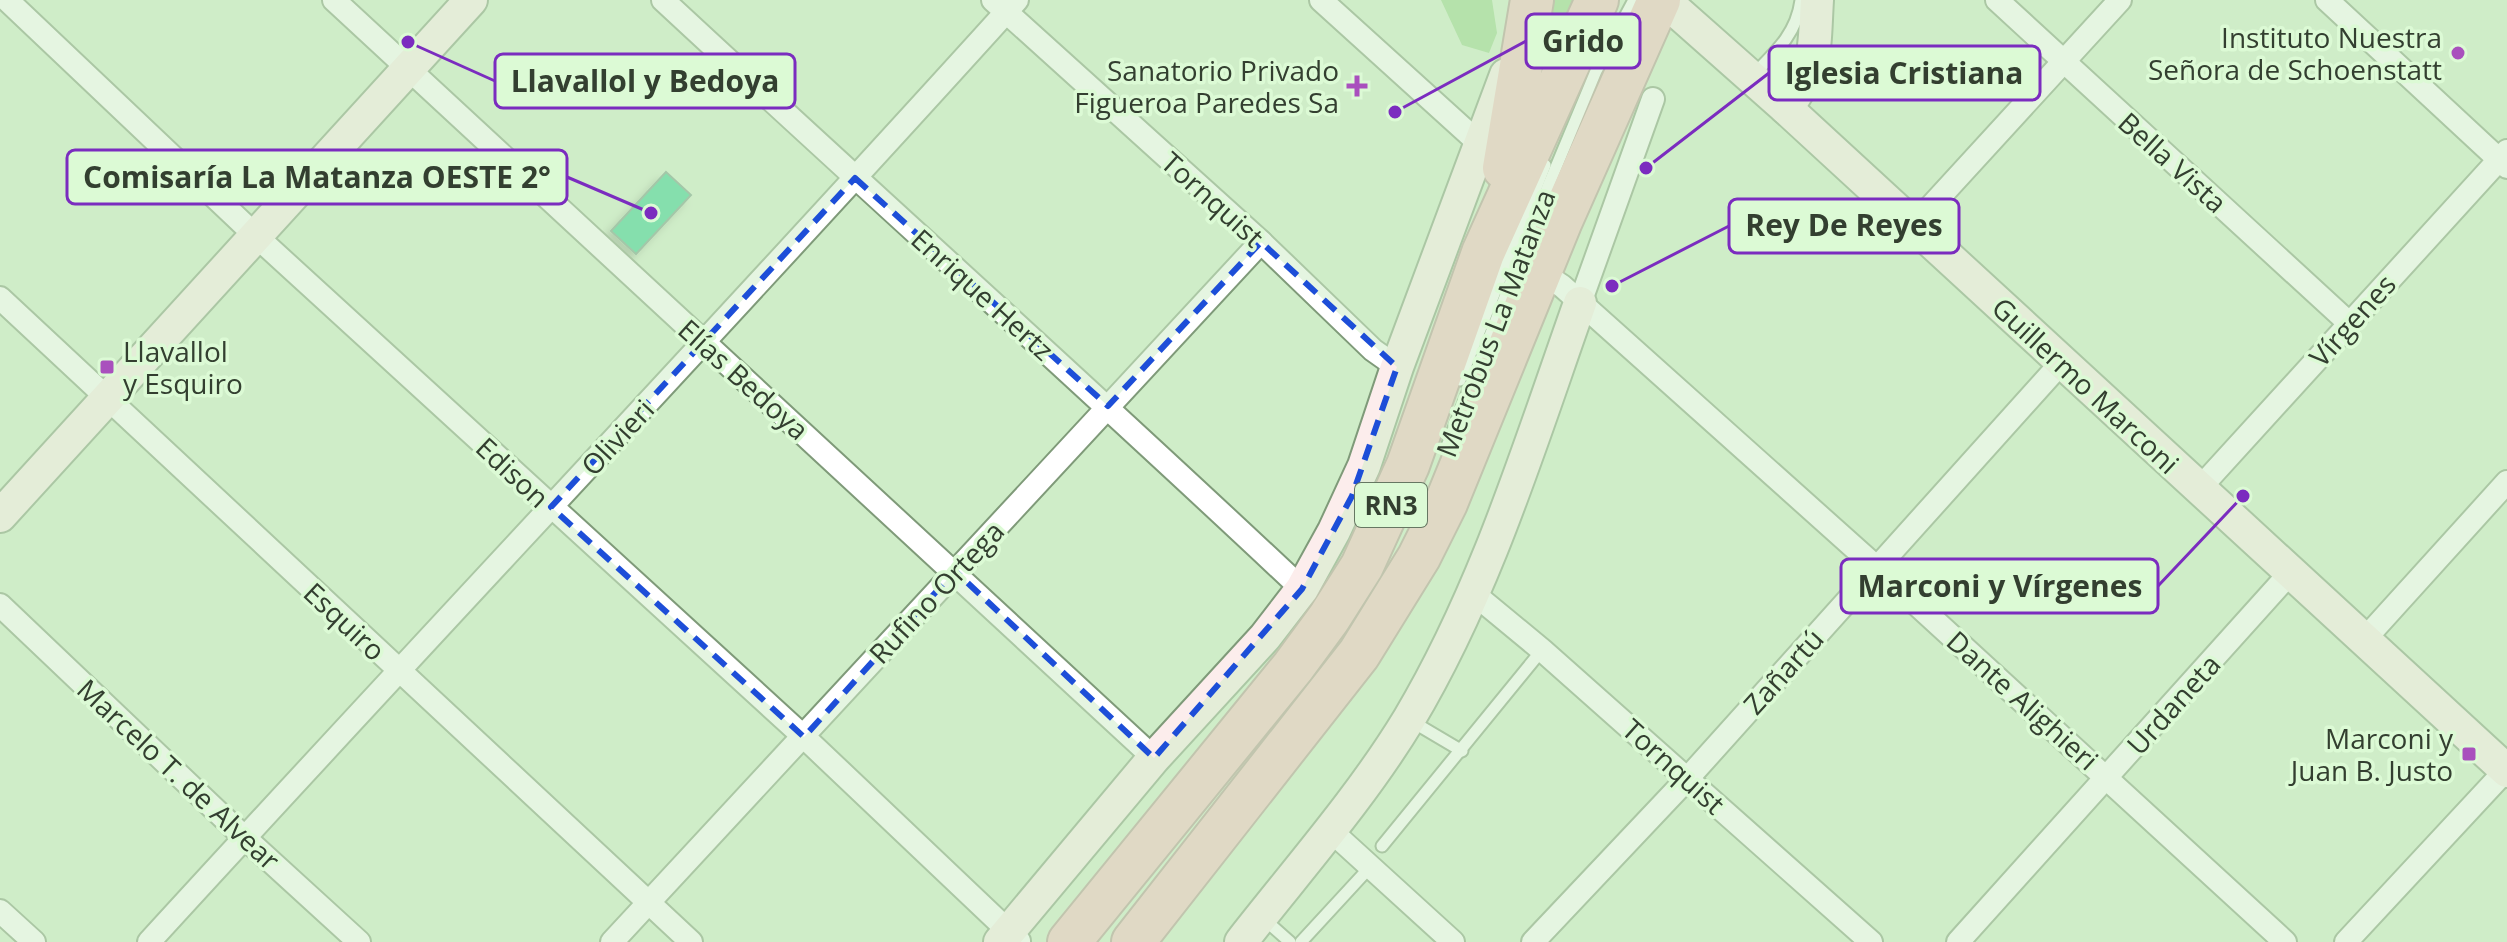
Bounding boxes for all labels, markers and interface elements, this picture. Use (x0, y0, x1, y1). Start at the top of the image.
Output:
callout: Grido (1526, 14, 1640, 68)
place label: Instituto Nuestra Señora de Schoenstatt (2148, 18, 2442, 88)
text: Grido (1542, 20, 1624, 61)
marker: Instituto Nuestra Señora de Schoenstatt (2449, 44, 2467, 62)
callout: Iglesia Cristiana (1769, 46, 2040, 100)
place label: Sanatorio Privado Figueroa Paredes Sa (1074, 51, 1339, 121)
text: Iglesia Cristiana (1785, 52, 2023, 93)
callout: Llavallol y Bedoya (495, 54, 795, 108)
text: Llavallol y Bedoya (511, 60, 779, 101)
marker: Sanatorio Privado Figueroa Paredes Sa (1346, 75, 1368, 97)
street label: Bella Vista (2111, 103, 2235, 221)
street label: Tornquist (1154, 143, 1272, 255)
callout: Comisaría La Matanza OESTE 2° (67, 150, 567, 204)
text: Comisaría La Matanza OESTE 2° (83, 156, 551, 197)
street label: Metrobus La Matanza (1426, 184, 1564, 462)
callout: Rey De Reyes (1729, 199, 1959, 253)
text: Rey De Reyes (1745, 204, 1943, 245)
street label: Enrique Hertz (904, 220, 1062, 368)
street label: Vírgenes (2300, 266, 2404, 374)
street label: Guillermo Marconi (1984, 288, 2188, 482)
street label: Elías Bedoya (671, 310, 817, 448)
place label: Llavallol y Esquiro (123, 332, 243, 402)
marker: Llavallol y Esquiro (98, 358, 116, 376)
street label: Olivieri (572, 391, 662, 483)
street label: Edison (468, 428, 558, 516)
road number: RN3 (1355, 483, 1427, 527)
street label: Rufino Ortega (860, 513, 1012, 671)
callout: Marconi y Vírgenes (1841, 559, 2158, 613)
text: Marconi y Vírgenes (1858, 565, 2142, 606)
street label: Esquiro (296, 573, 394, 669)
street label: Zañartú (1734, 620, 1832, 722)
street label: Dante Alighieri (1939, 622, 2107, 778)
street label: Urdaneta (2118, 646, 2228, 762)
street label: Marcelo T. de Alvear (69, 670, 289, 878)
street label: Tornquist (1615, 710, 1733, 822)
place label: Marconi y Juan B. Justo (2288, 719, 2454, 789)
marker: Marconi y Juan B. Justo (2460, 745, 2478, 763)

